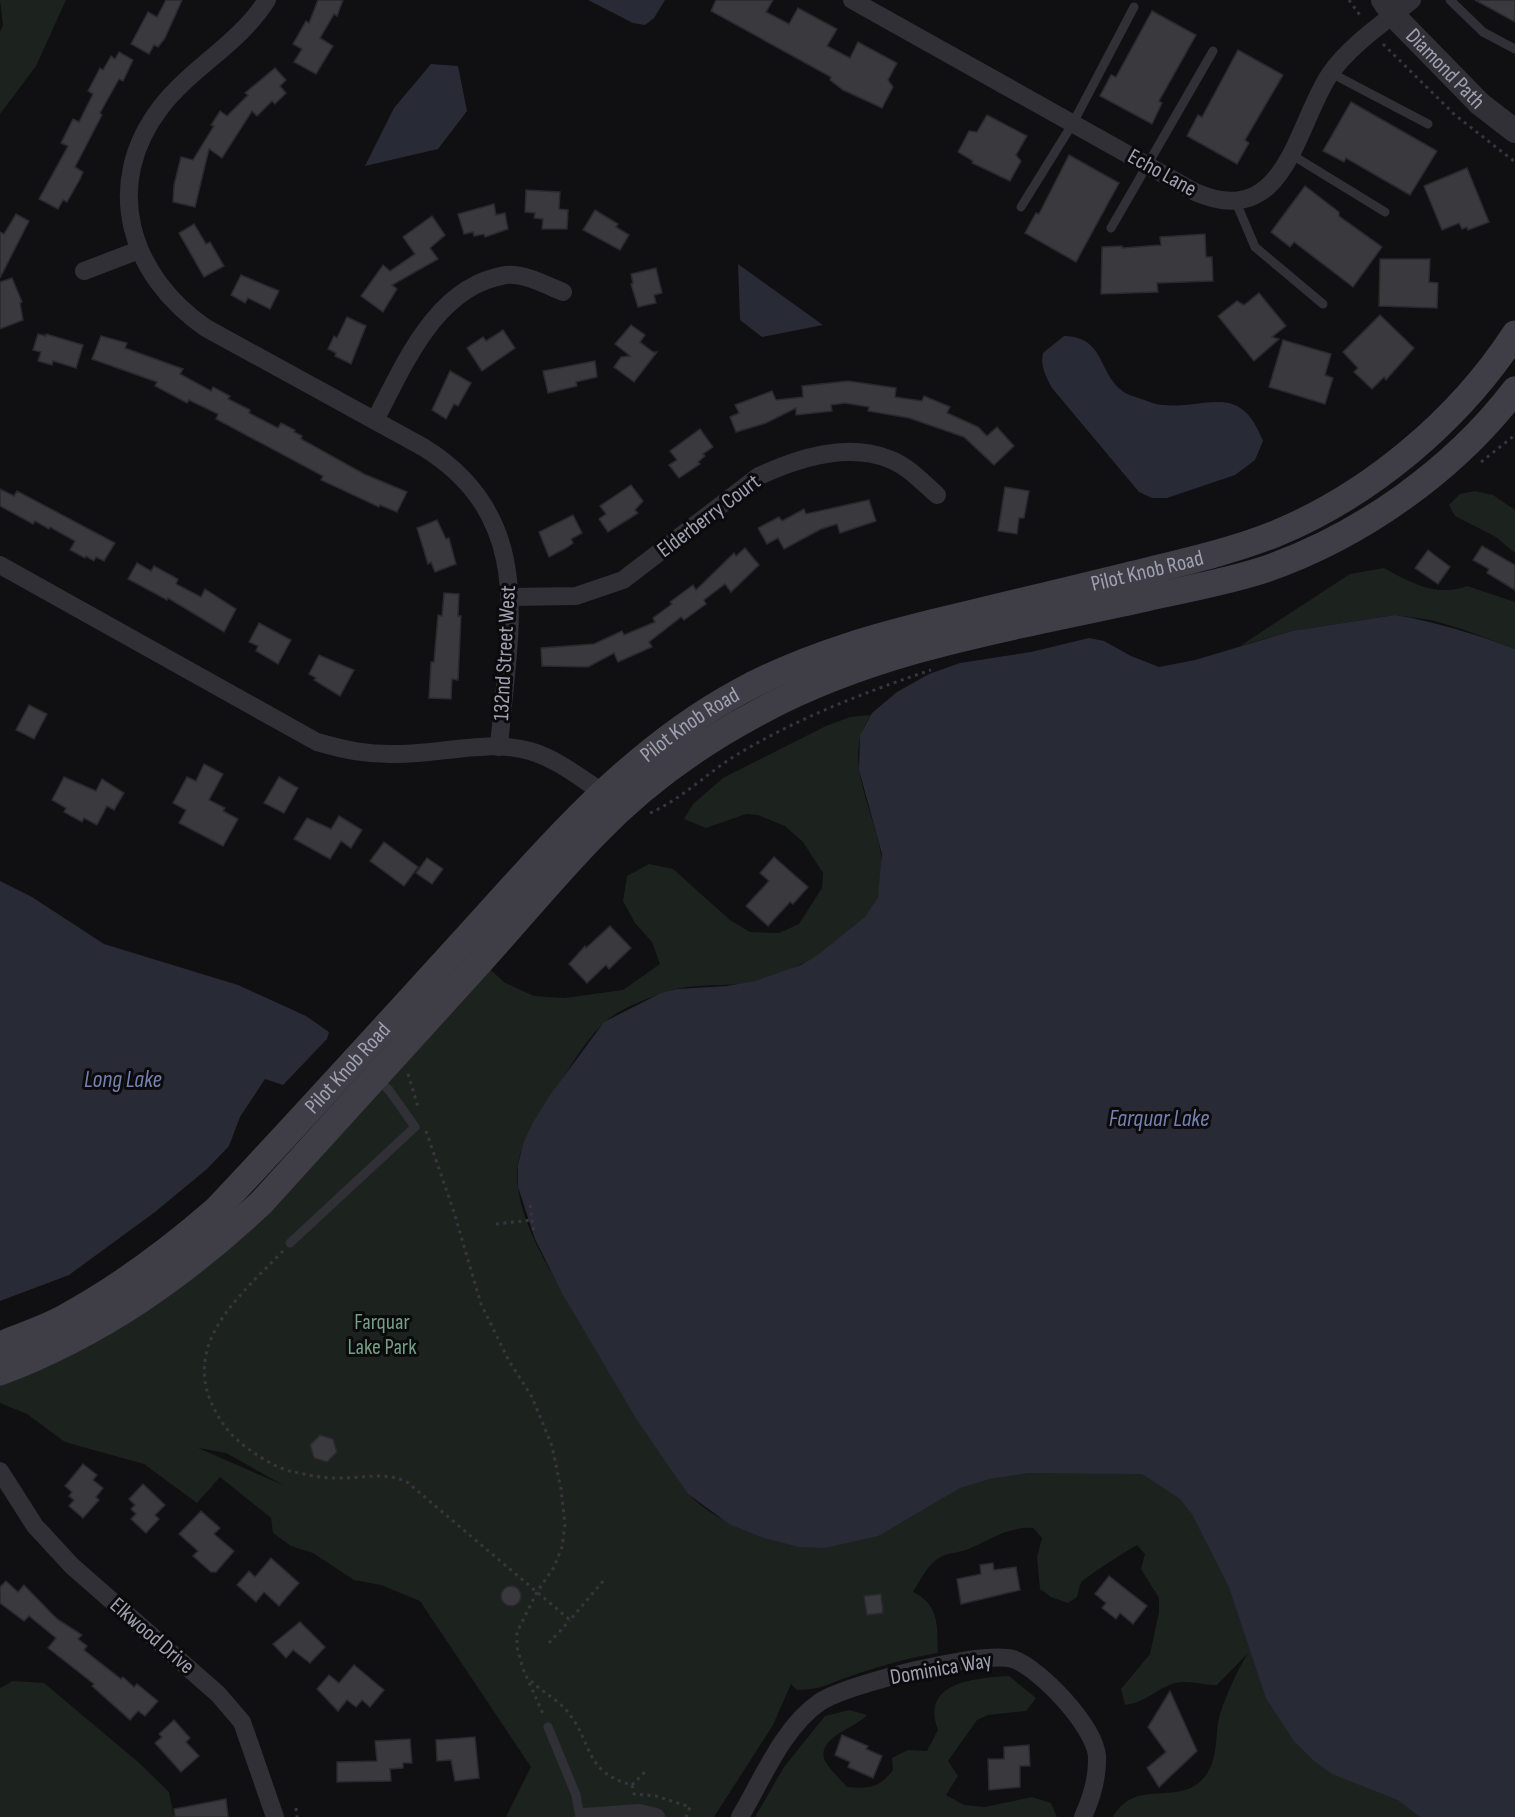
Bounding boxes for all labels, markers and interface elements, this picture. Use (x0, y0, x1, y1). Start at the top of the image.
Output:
street label: Diamond Path (1400, 23, 1491, 115)
street label: Echo Lane (1123, 143, 1201, 203)
street label: Elderberry Court (652, 468, 766, 564)
street label: Pilot Knob Road (1088, 544, 1206, 597)
street label: 132nd Street West (488, 584, 522, 721)
street label: Pilot Knob Road (634, 681, 744, 768)
street label: Pilot Knob Road (299, 1017, 396, 1119)
water label: Long Lake (84, 1065, 162, 1094)
water label: Farquar Lake (1109, 1104, 1209, 1133)
park label: Farquar Lake Park (347, 1309, 417, 1361)
street label: Elkwood Drive (104, 1592, 200, 1680)
street label: Dominica Way (888, 1647, 994, 1691)

